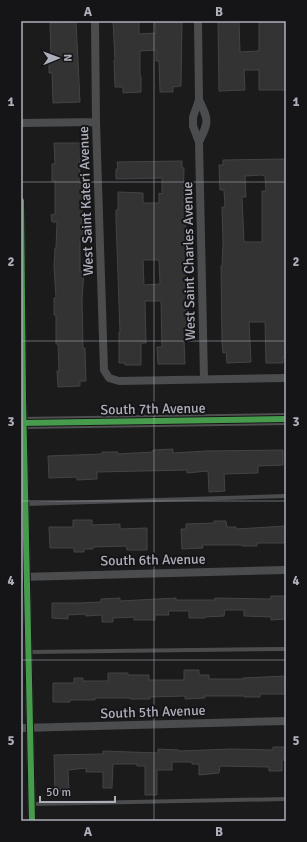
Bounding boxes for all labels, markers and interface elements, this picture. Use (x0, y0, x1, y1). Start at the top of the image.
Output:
text: A (84, 4, 93, 20)
text: B (215, 4, 223, 20)
north arrow (38, 38, 78, 78)
text: N (61, 54, 74, 62)
text: 1 (7, 94, 15, 110)
text: 1 (292, 94, 300, 110)
street label: West Saint Kateri Avenue (75, 126, 97, 276)
street label: West Saint Charles Avenue (179, 181, 199, 341)
text: 2 (7, 254, 15, 270)
text: 2 (292, 254, 300, 270)
street label: South 7th Avenue (100, 400, 206, 418)
text: 3 (7, 414, 15, 430)
text: 3 (292, 414, 300, 430)
street label: South 6th Avenue (100, 551, 206, 569)
text: 4 (7, 573, 15, 589)
text: 4 (292, 573, 300, 589)
street label: South 5th Avenue (100, 702, 206, 722)
text: 5 (7, 733, 15, 749)
text: 5 (292, 733, 300, 749)
scale bar (40, 778, 115, 804)
text: 50 m (46, 785, 71, 800)
text: A (84, 824, 93, 840)
text: B (215, 824, 223, 840)

